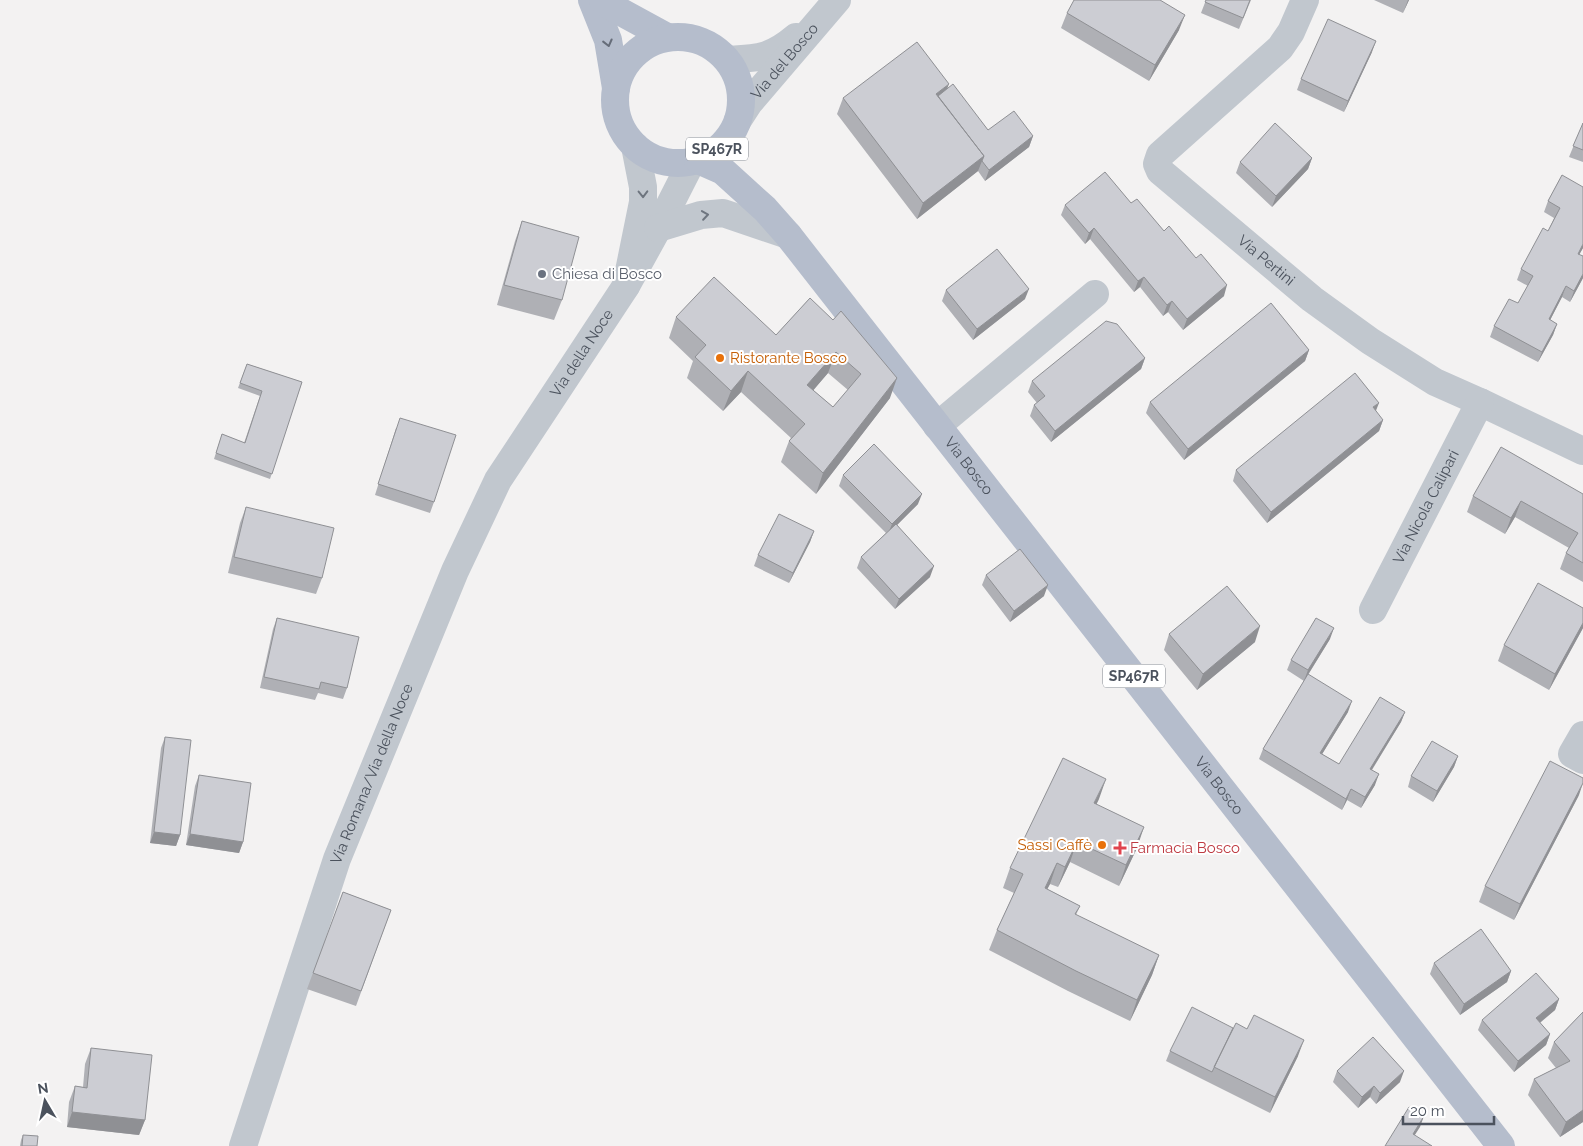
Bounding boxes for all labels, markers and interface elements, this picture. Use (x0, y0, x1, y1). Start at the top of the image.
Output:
street label: Via del Bosco (747, 20, 822, 103)
one-way arrow (602, 39, 613, 47)
road number: SP467R (686, 138, 748, 160)
one-way arrow (638, 191, 648, 199)
one-way arrow (701, 210, 709, 221)
street label: Via Pertini (1234, 231, 1298, 290)
place label: Chiesa di Bosco (552, 265, 662, 283)
marker: Chiesa di Bosco (536, 268, 548, 280)
street label: Via della Noce (546, 306, 617, 400)
place label: Ristorante Bosco (730, 349, 847, 367)
marker: Ristorante Bosco (714, 352, 726, 364)
street label: Via Bosco (941, 433, 997, 499)
street label: Via Nicola Calipari (1389, 447, 1463, 567)
road number: SP467R (1103, 664, 1165, 688)
street label: Via Romana/Via della Noce (327, 681, 417, 867)
street label: Via Bosco (1191, 753, 1247, 818)
place label: Sassi Caffè (1017, 836, 1092, 854)
marker: Sassi Caffè (1096, 839, 1108, 851)
place label: Farmacia Bosco (1130, 839, 1240, 857)
marker: Farmacia Bosco (1114, 842, 1126, 854)
north arrow (20, 1076, 70, 1126)
text: N (36, 1079, 49, 1097)
scale bar (1403, 1094, 1494, 1126)
text: 20 m (1410, 1102, 1445, 1120)

